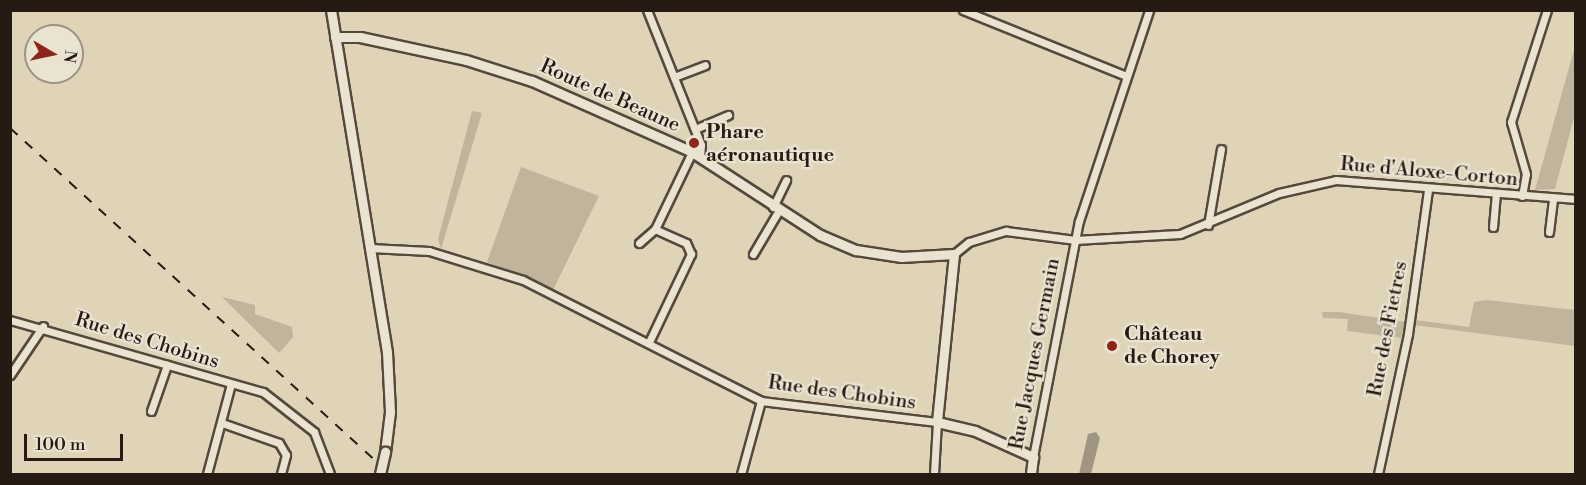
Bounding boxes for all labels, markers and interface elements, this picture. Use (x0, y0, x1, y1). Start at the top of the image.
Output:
north arrow (24, 24, 84, 84)
text: N (59, 49, 81, 64)
street label: Route de Beaune (536, 54, 684, 138)
place label: Phare aéronautique (706, 120, 834, 167)
marker: Phare aéronautique (687, 136, 701, 150)
street label: Rue d'Aloxe-Corton (1339, 152, 1519, 192)
street label: Rue Jacques Germain (1005, 256, 1065, 452)
street label: Rue des Fietres (1363, 259, 1413, 399)
street label: Rue des Chobins (72, 308, 222, 374)
place label: Château de Chorey (1124, 322, 1220, 369)
marker: Château de Chorey (1105, 339, 1119, 353)
street label: Rue des Chobins (766, 371, 918, 415)
scale bar (27, 422, 126, 460)
text: 100 m (35, 433, 86, 456)

